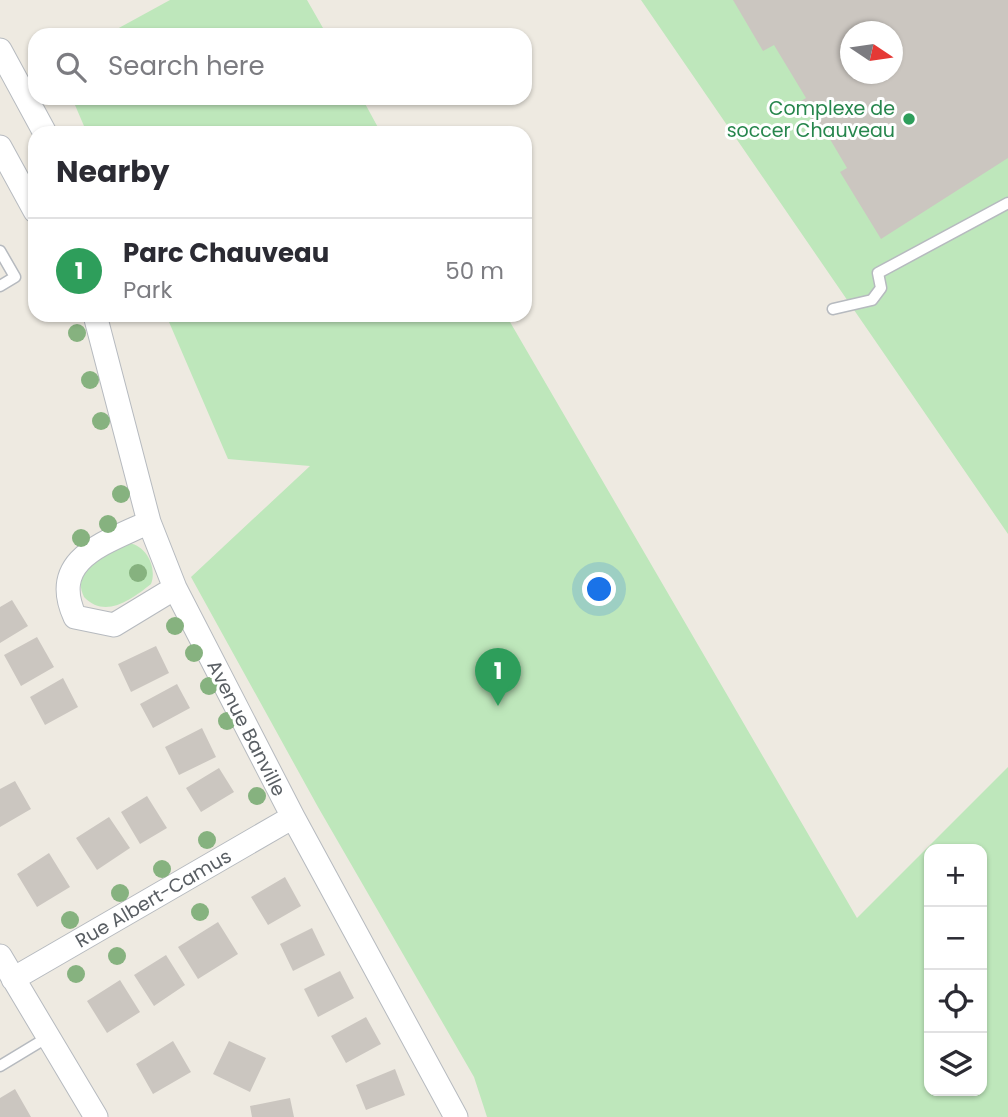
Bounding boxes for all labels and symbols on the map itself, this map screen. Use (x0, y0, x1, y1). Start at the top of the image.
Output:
north arrow (840, 21, 903, 84)
place label: Complexe de soccer Chauveau (727, 95, 895, 144)
marker: Complexe de soccer Chauveau (901, 111, 917, 127)
your location (582, 572, 616, 606)
pin: 1 (475, 648, 521, 706)
street label: Avenue Banville (201, 655, 293, 801)
street label: Rue Albert-Camus (70, 843, 236, 954)

